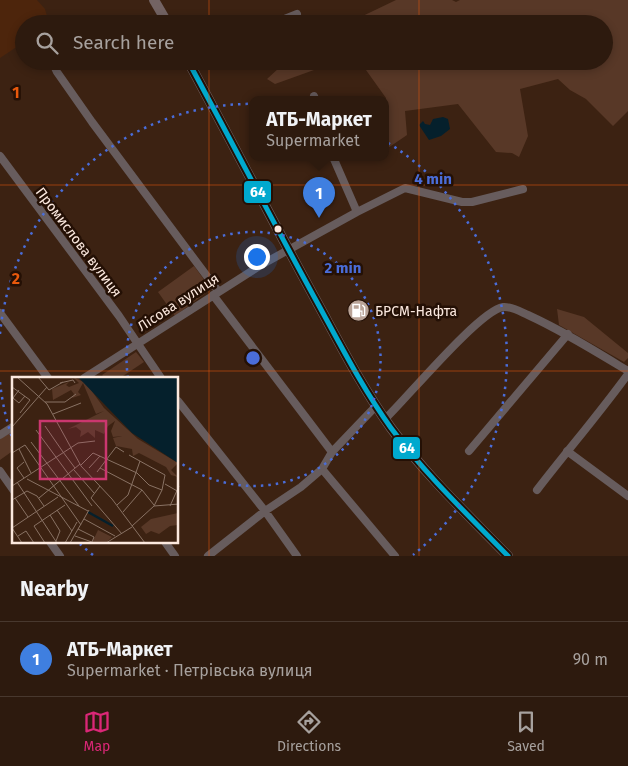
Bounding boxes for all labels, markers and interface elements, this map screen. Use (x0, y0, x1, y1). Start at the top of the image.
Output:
search box (15, 15, 613, 70)
icon: search (33, 29, 61, 57)
text: Search here (73, 31, 174, 54)
text: 1 (12, 83, 20, 102)
popup (249, 96, 389, 161)
text: АТБ-Маркет (266, 108, 372, 131)
text: Supermarket (266, 131, 360, 150)
text: 4 min (414, 170, 452, 188)
pin: 1 (303, 177, 335, 218)
line badge: 64 (243, 180, 272, 204)
street label: Промислова вулиця (32, 184, 125, 300)
text: 64 (250, 184, 266, 201)
unlabelled marker (273, 224, 283, 234)
your location (244, 244, 270, 270)
text: 2 min (325, 259, 361, 277)
text: 2 (12, 269, 20, 288)
street label: Лісова вулиця (134, 270, 222, 335)
fuel station icon: БРСМ-Нафта (347, 299, 371, 323)
place label: БРСМ-Нафта (375, 303, 457, 320)
centre of rings (244, 349, 262, 367)
inset map (12, 377, 179, 544)
line badge: 64 (392, 436, 421, 460)
text: 64 (399, 440, 415, 457)
text: Nearby (20, 576, 88, 602)
text: АТБ-Маркет (67, 638, 172, 661)
text: 1 (32, 650, 40, 669)
text: 90 m (573, 650, 608, 669)
text: Supermarket · Петрівська вулиця (67, 661, 313, 680)
tab: Map (83, 708, 111, 755)
tab: Directions (277, 708, 341, 755)
tab: Saved (507, 708, 545, 755)

